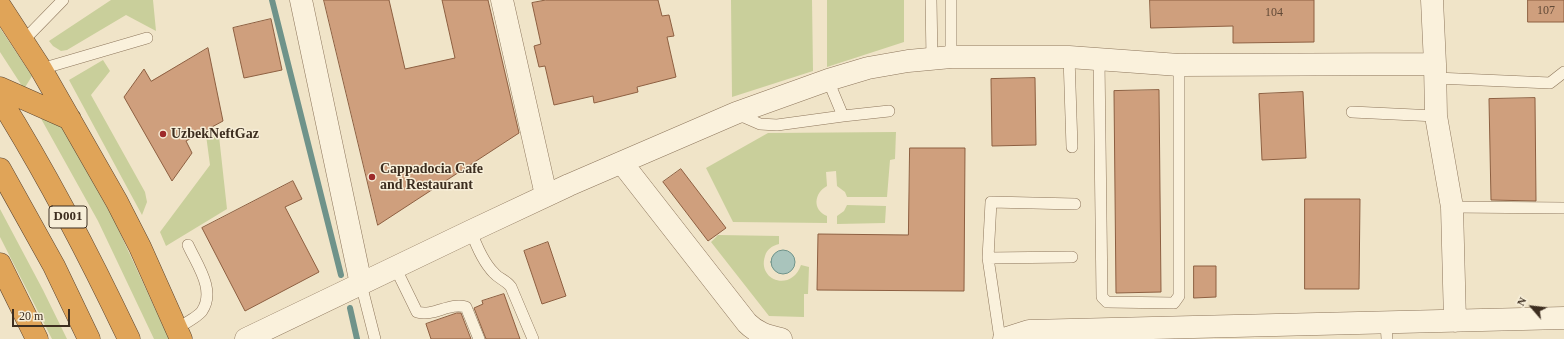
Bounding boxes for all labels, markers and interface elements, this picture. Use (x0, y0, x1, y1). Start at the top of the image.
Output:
house number: 107 (1537, 4, 1555, 18)
house number: 104 (1265, 6, 1283, 20)
place label: UzbekNeftGaz (171, 126, 259, 142)
marker: UzbekNeftGaz (158, 129, 168, 139)
place label: Cappadocia Cafe and Restaurant (380, 161, 483, 194)
marker: Cappadocia Cafe and Restaurant (367, 172, 377, 182)
road number: D001 (49, 206, 87, 228)
north arrow (1512, 287, 1552, 327)
text: N (1514, 295, 1529, 308)
scale bar (14, 301, 72, 327)
text: 20 m (19, 309, 43, 323)

